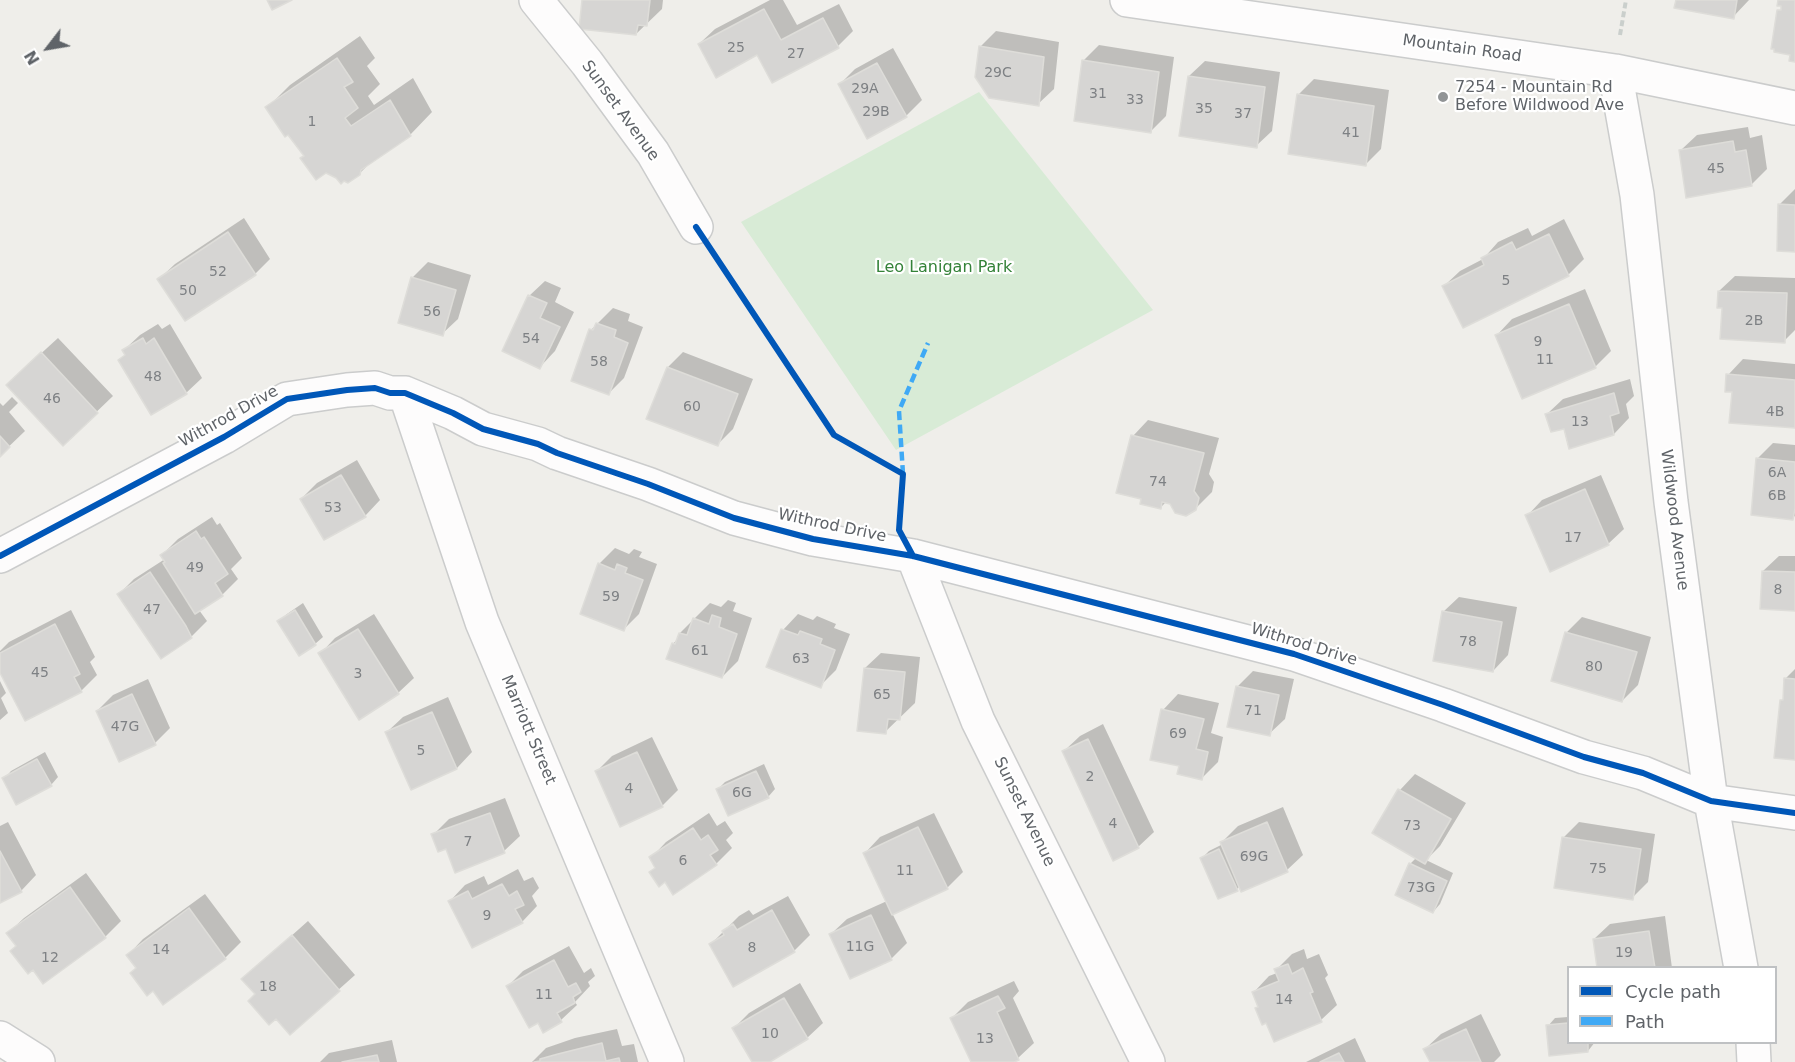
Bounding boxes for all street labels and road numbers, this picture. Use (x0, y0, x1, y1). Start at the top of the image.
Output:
street label: Mountain Road (1401, 31, 1523, 67)
street label: Sunset Avenue (577, 57, 663, 165)
street label: Withrod Drive (176, 382, 282, 452)
street label: Wildwood Avenue (1656, 448, 1692, 592)
street label: Withrod Drive (776, 505, 888, 547)
street label: Withrod Drive (1248, 620, 1360, 670)
street label: Marriott Street (496, 672, 560, 788)
street label: Sunset Avenue (989, 754, 1059, 870)

